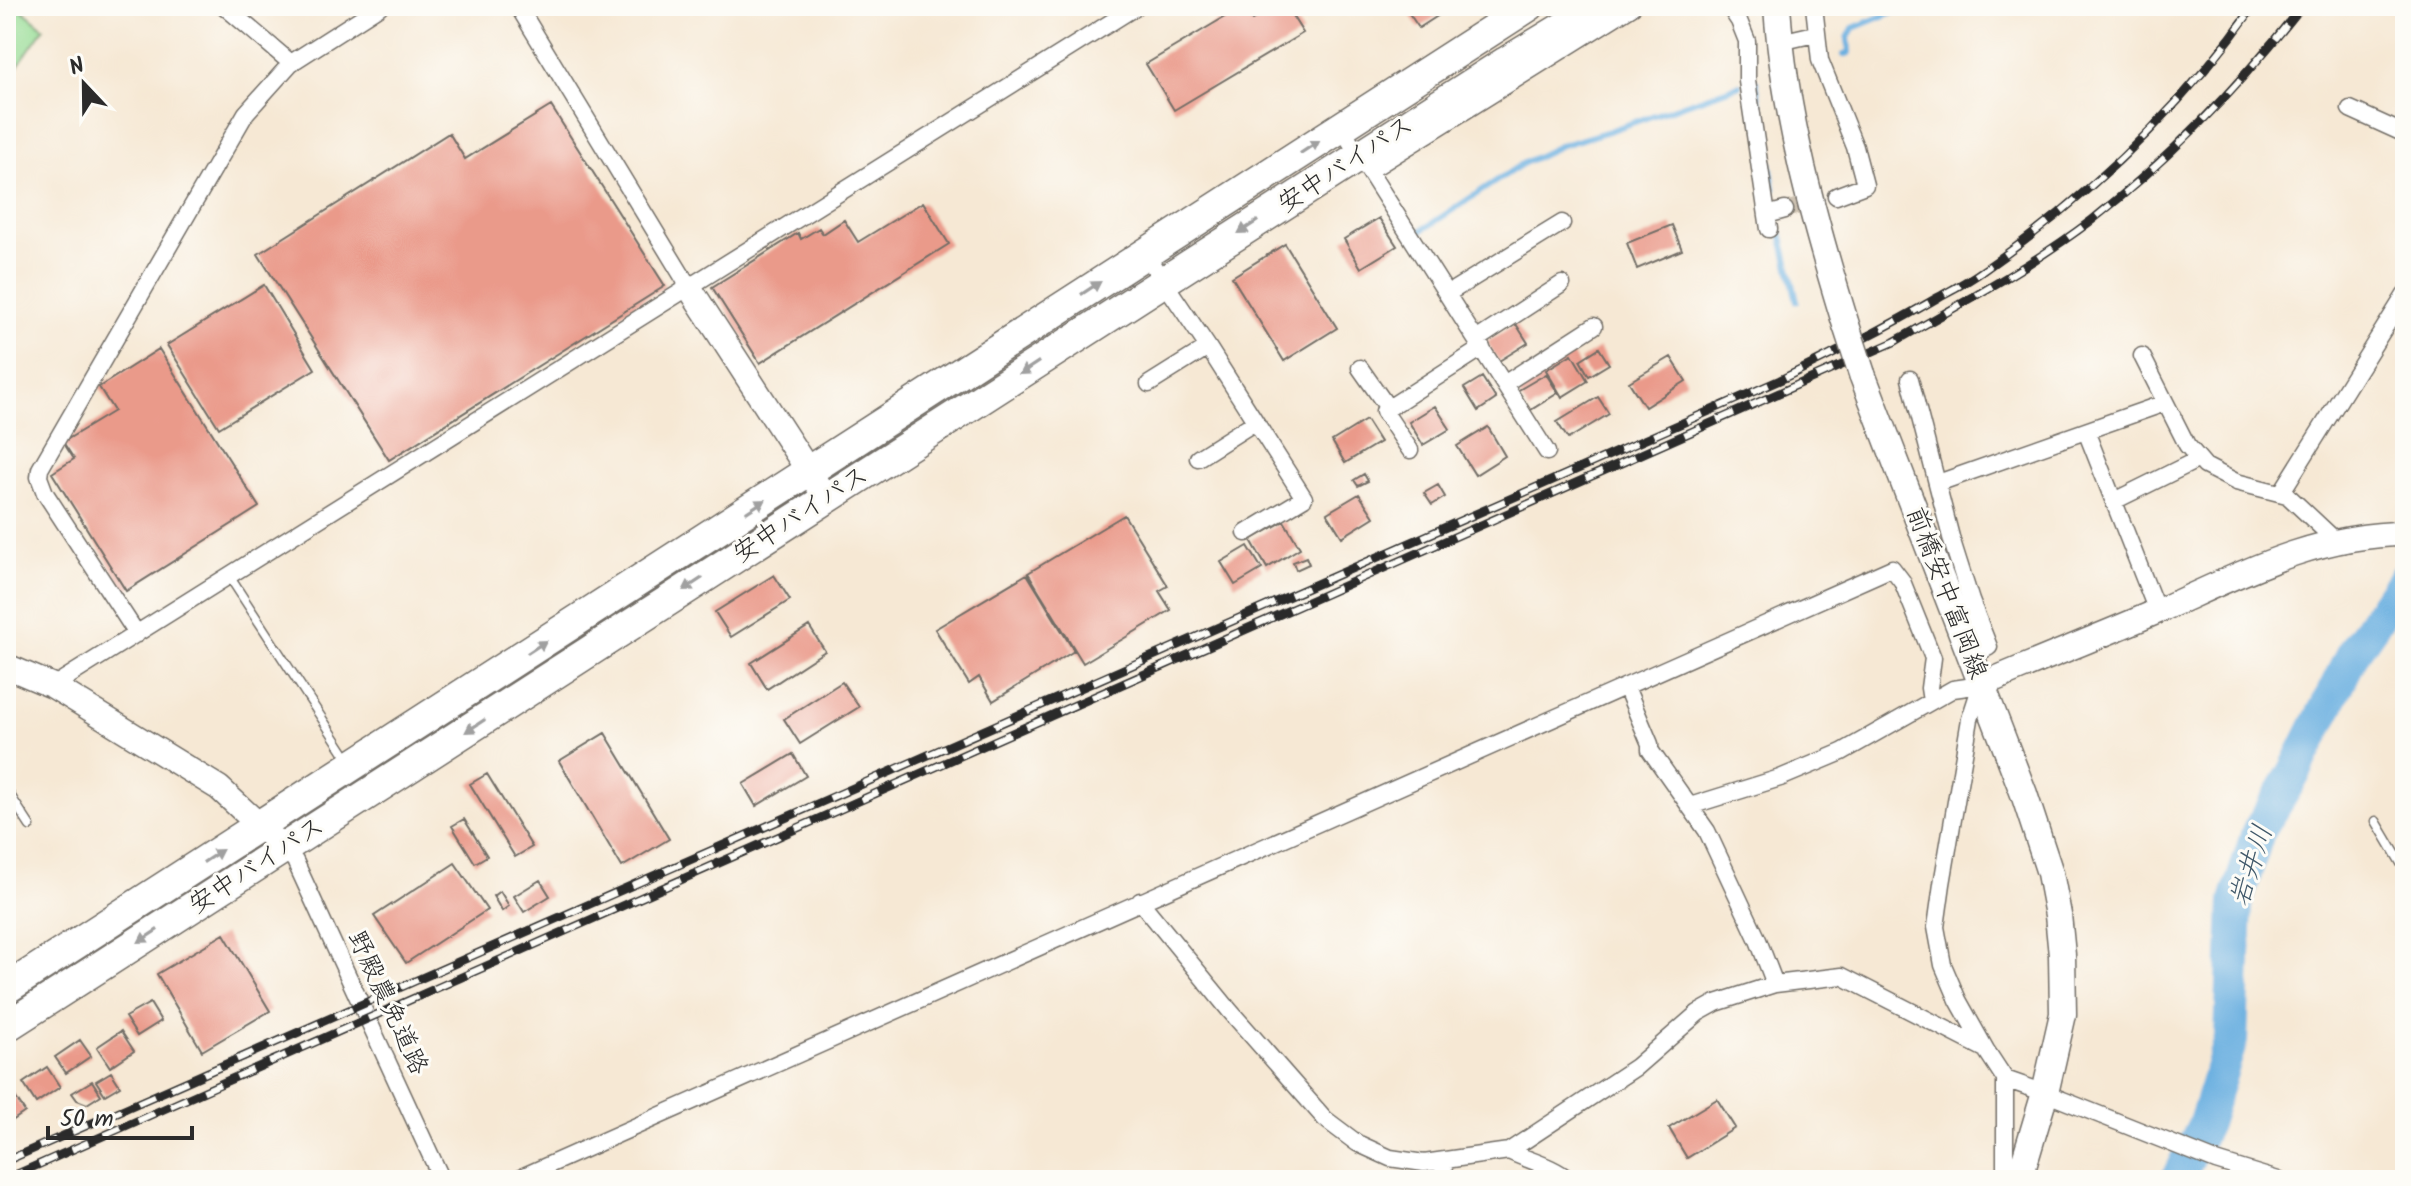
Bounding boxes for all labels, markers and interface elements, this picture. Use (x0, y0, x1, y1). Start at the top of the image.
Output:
north arrow (44, 44, 124, 124)
text: N (64, 49, 91, 87)
street label: 安中バイパス (1269, 105, 1423, 225)
one-way arrow (1299, 141, 1321, 155)
one-way arrow (1237, 220, 1259, 234)
one-way arrow (1081, 281, 1102, 296)
one-way arrow (1019, 360, 1040, 375)
street label: 安中バイパス (724, 455, 878, 575)
one-way arrow (745, 498, 766, 513)
street label: 前橋安中富岡線 (1894, 501, 1998, 685)
one-way arrow (682, 577, 704, 591)
one-way arrow (526, 640, 548, 654)
one-way arrow (464, 718, 486, 732)
street label: 安中バイパス (180, 806, 334, 926)
water label: 岩井川 (2218, 819, 2286, 913)
one-way arrow (202, 849, 223, 864)
street label: 野殿農免道路 (335, 923, 439, 1083)
one-way arrow (137, 928, 159, 943)
scale bar (48, 1090, 192, 1140)
text: 50 m (60, 1100, 114, 1139)

